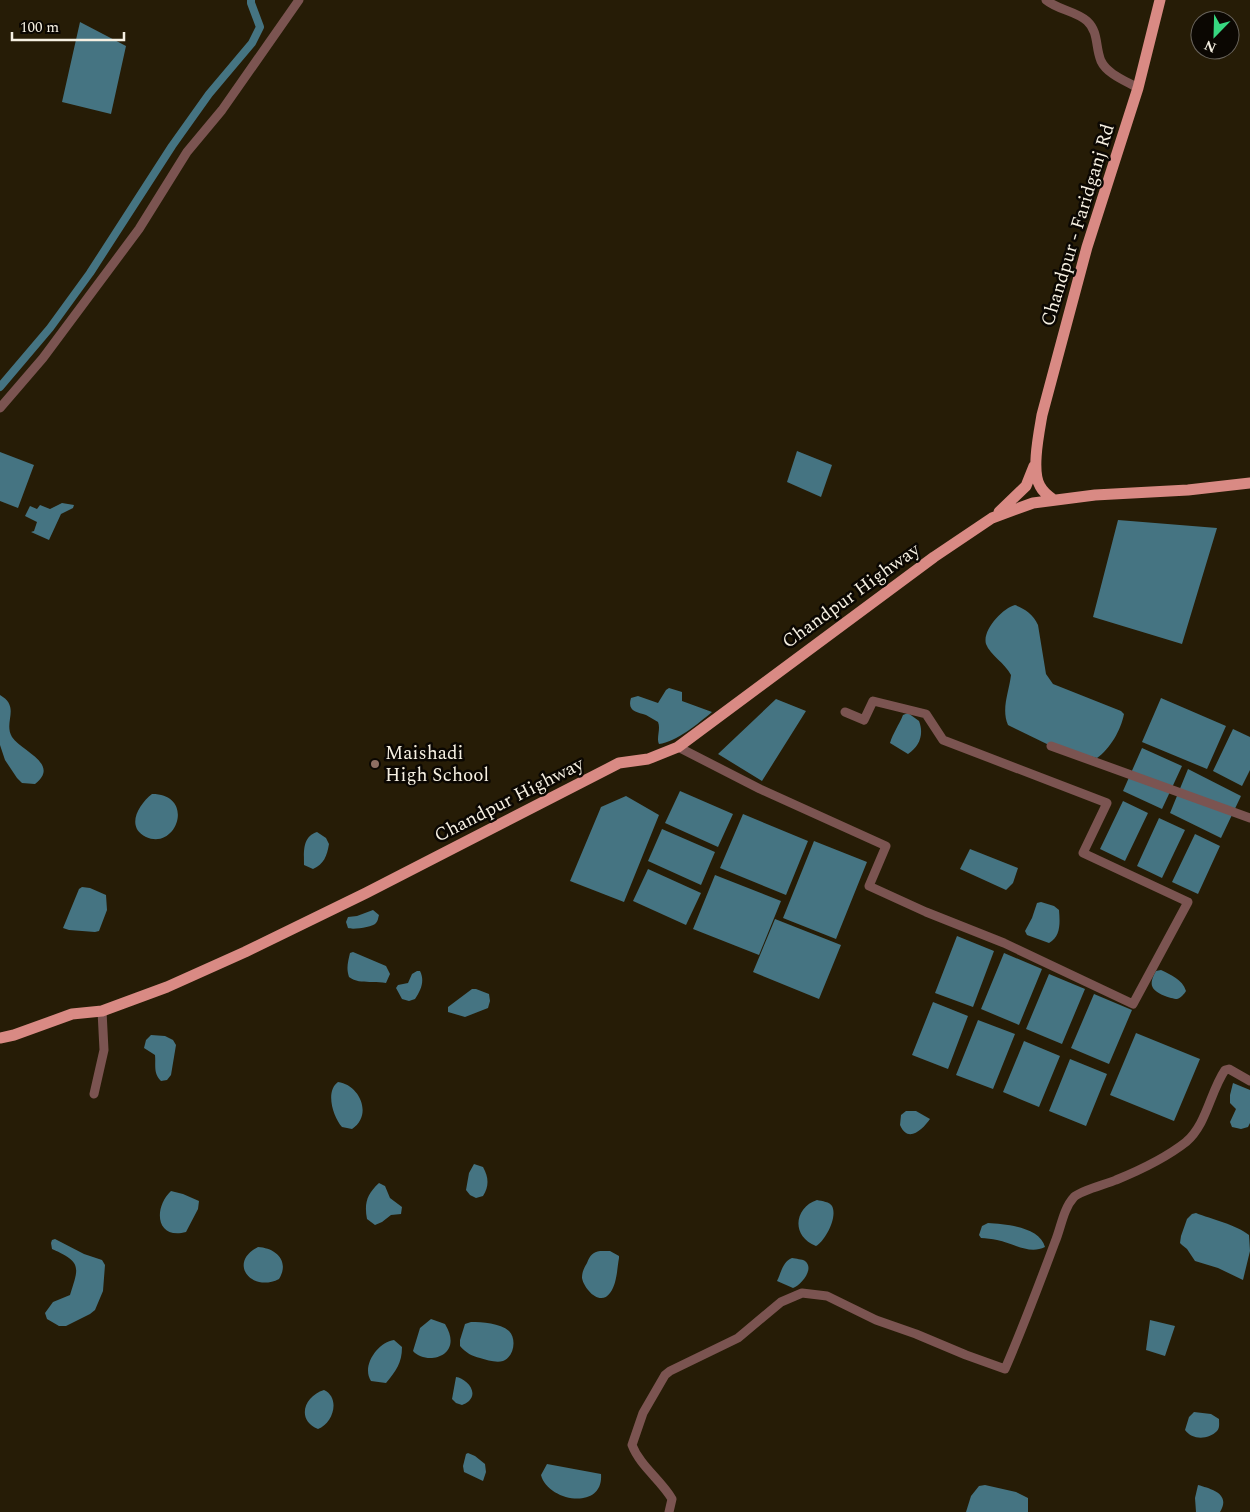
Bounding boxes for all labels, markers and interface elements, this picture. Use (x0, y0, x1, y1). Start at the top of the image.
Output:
scale bar (12, 10, 125, 42)
north arrow (1190, 10, 1240, 60)
text: 100 m (20, 16, 59, 39)
text: N (1201, 35, 1219, 58)
street label: Chandpur - Faridganj Rd (1033, 120, 1123, 330)
street label: Chandpur Highway (776, 535, 927, 656)
place label: Maishadi High School (385, 739, 489, 790)
street label: Chandpur Highway (429, 749, 590, 850)
marker: Maishadi High School (369, 758, 381, 770)

